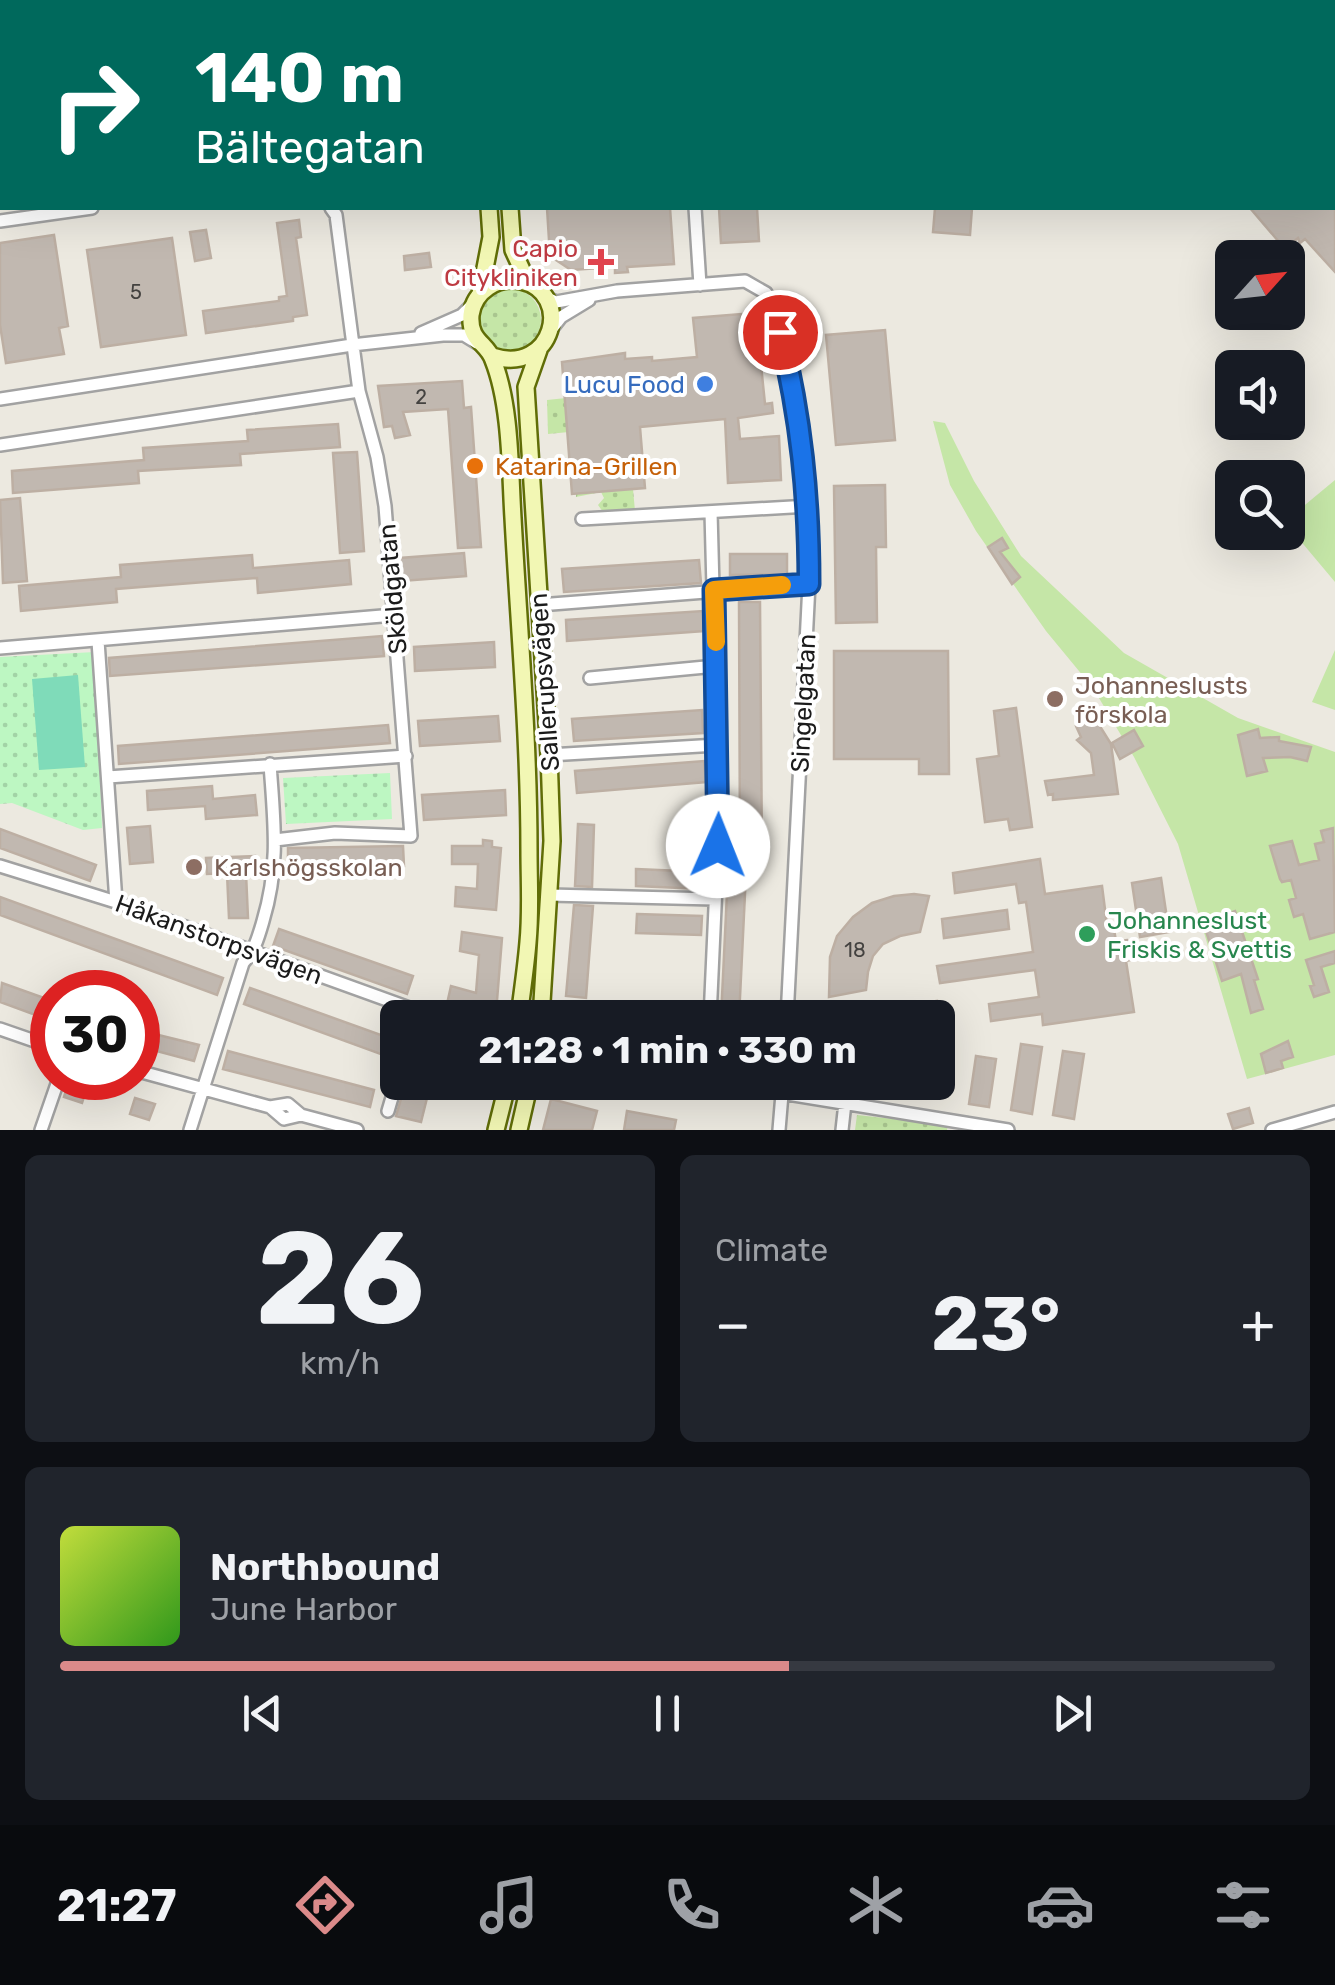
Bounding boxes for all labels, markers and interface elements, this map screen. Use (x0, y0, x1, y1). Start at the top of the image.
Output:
text: 140 m (195, 37, 404, 120)
icon: right (30, 40, 160, 170)
text: Bältegatan (195, 121, 425, 174)
place label: Capio Citykliniken (444, 234, 578, 292)
north arrow (1215, 240, 1305, 330)
map controls (1215, 240, 1305, 550)
marker: Capio Citykliniken (588, 249, 614, 275)
house number: 5 (130, 280, 142, 304)
pin (738, 290, 823, 375)
icon: arrive (753, 305, 808, 360)
button: sound (1215, 350, 1305, 440)
place label: Lucu Food (563, 370, 685, 399)
marker: Lucu Food (694, 373, 716, 395)
house number: 2 (415, 385, 427, 409)
place label: Katarina-Grillen (495, 452, 678, 481)
marker: Katarina-Grillen (464, 455, 486, 477)
button: search (1215, 460, 1305, 550)
street label: Sköldgatan (372, 523, 413, 655)
street label: Sallerupsvägen (524, 592, 565, 772)
street label: Singelgatan (785, 633, 822, 773)
place label: Johanneslusts förskola (1075, 671, 1248, 729)
marker: Johanneslusts förskola (1044, 688, 1066, 710)
position arrow (666, 794, 770, 898)
place label: Karlshögsskolan (214, 853, 403, 882)
marker: Karlshögsskolan (183, 856, 205, 878)
street label: Håkanstorpsvägen (111, 889, 326, 990)
place label: Johanneslust Friskis & Svettis (1107, 906, 1292, 964)
marker: Johanneslust Friskis & Svettis (1076, 923, 1098, 945)
house number: 18 (844, 938, 866, 962)
speed limit sign: 30 (30, 970, 160, 1100)
text: 21:28 · 1 min · 330 m (478, 1027, 857, 1073)
text: 26 (255, 1201, 425, 1356)
text: Climate (715, 1231, 828, 1269)
text: 23° (931, 1280, 1060, 1369)
text: − (715, 1292, 751, 1357)
text: + (1241, 1292, 1275, 1357)
text: km/h (300, 1344, 380, 1382)
text: Northbound (210, 1544, 440, 1590)
text: June Harbor (210, 1590, 397, 1628)
icon: previous (235, 1686, 290, 1741)
icon: pause (640, 1686, 695, 1741)
icon: next (1045, 1686, 1100, 1741)
icon: directions (290, 1870, 360, 1940)
icon: music (474, 1870, 544, 1940)
icon: phone (657, 1870, 727, 1940)
icon: climate (841, 1870, 911, 1940)
icon: car (1025, 1870, 1095, 1940)
icon: filters (1208, 1870, 1278, 1940)
text: 21:27 (57, 1879, 177, 1932)

